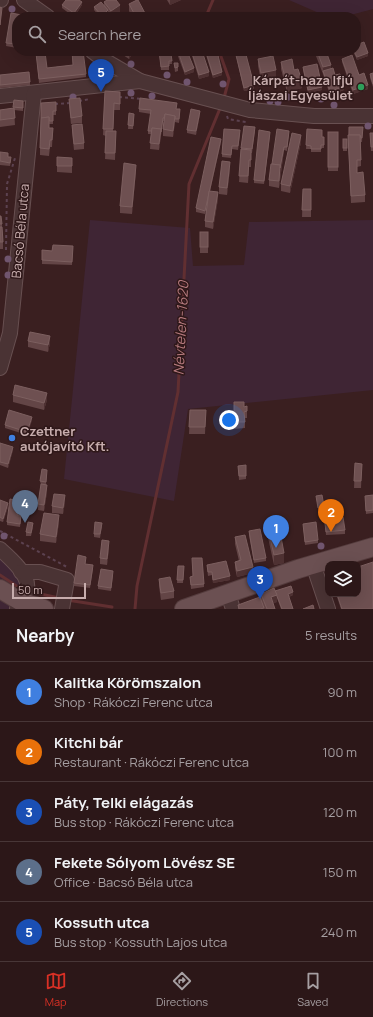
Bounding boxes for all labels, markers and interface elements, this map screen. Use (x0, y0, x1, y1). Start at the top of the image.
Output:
search box (12, 12, 361, 56)
icon: search (26, 23, 48, 45)
text: Search here (58, 24, 141, 45)
pin: 5 (88, 59, 114, 92)
place label: Kárpát-haza Ifjú Íjászai Egyesület (248, 71, 353, 104)
marker: Kárpát-haza Ifjú Íjászai Egyesület (356, 82, 366, 92)
street label: Bacsó Béla utca (7, 183, 33, 279)
water label: Névtelen-1620 (169, 279, 193, 376)
your location (219, 410, 239, 430)
place label: Czettner autójavító Kft. (20, 422, 110, 455)
marker: Czettner autójavító Kft. (7, 433, 17, 443)
pin: 4 (12, 490, 38, 523)
pin: 2 (318, 499, 344, 532)
pin: 1 (263, 515, 289, 548)
map controls (325, 561, 361, 597)
button: layers (325, 561, 361, 597)
pin: 3 (247, 566, 273, 599)
scale bar (12, 581, 86, 600)
text: 50 m (18, 582, 43, 597)
text: Nearby (16, 624, 74, 647)
text: 5 results (305, 626, 357, 644)
text: Kalitka Körömszalon (54, 672, 201, 693)
text: 1 (26, 683, 32, 701)
text: 90 m (327, 683, 357, 701)
text: Shop · Rákóczi Ferenc utca (54, 693, 213, 711)
text: Kitchi bár (54, 732, 123, 753)
text: 2 (25, 743, 33, 761)
text: 100 m (322, 743, 357, 761)
text: Restaurant · Rákóczi Ferenc utca (54, 753, 249, 771)
text: Páty, Telki elágazás (54, 792, 194, 813)
text: 3 (25, 803, 33, 821)
text: 120 m (323, 803, 357, 821)
text: Bus stop · Rákóczi Ferenc utca (54, 813, 234, 831)
text: Fekete Sólyom Lövész SE (54, 852, 235, 873)
text: 4 (25, 863, 33, 881)
text: 150 m (323, 863, 357, 881)
text: Office · Bacsó Béla utca (54, 873, 193, 891)
text: Kossuth utca (54, 912, 149, 933)
text: 5 (25, 923, 33, 941)
text: 240 m (321, 923, 357, 941)
text: Bus stop · Kossuth Lajos utca (54, 933, 227, 951)
tab: Map (45, 970, 67, 1009)
tab: Directions (156, 970, 208, 1009)
tab: Saved (297, 970, 328, 1009)

